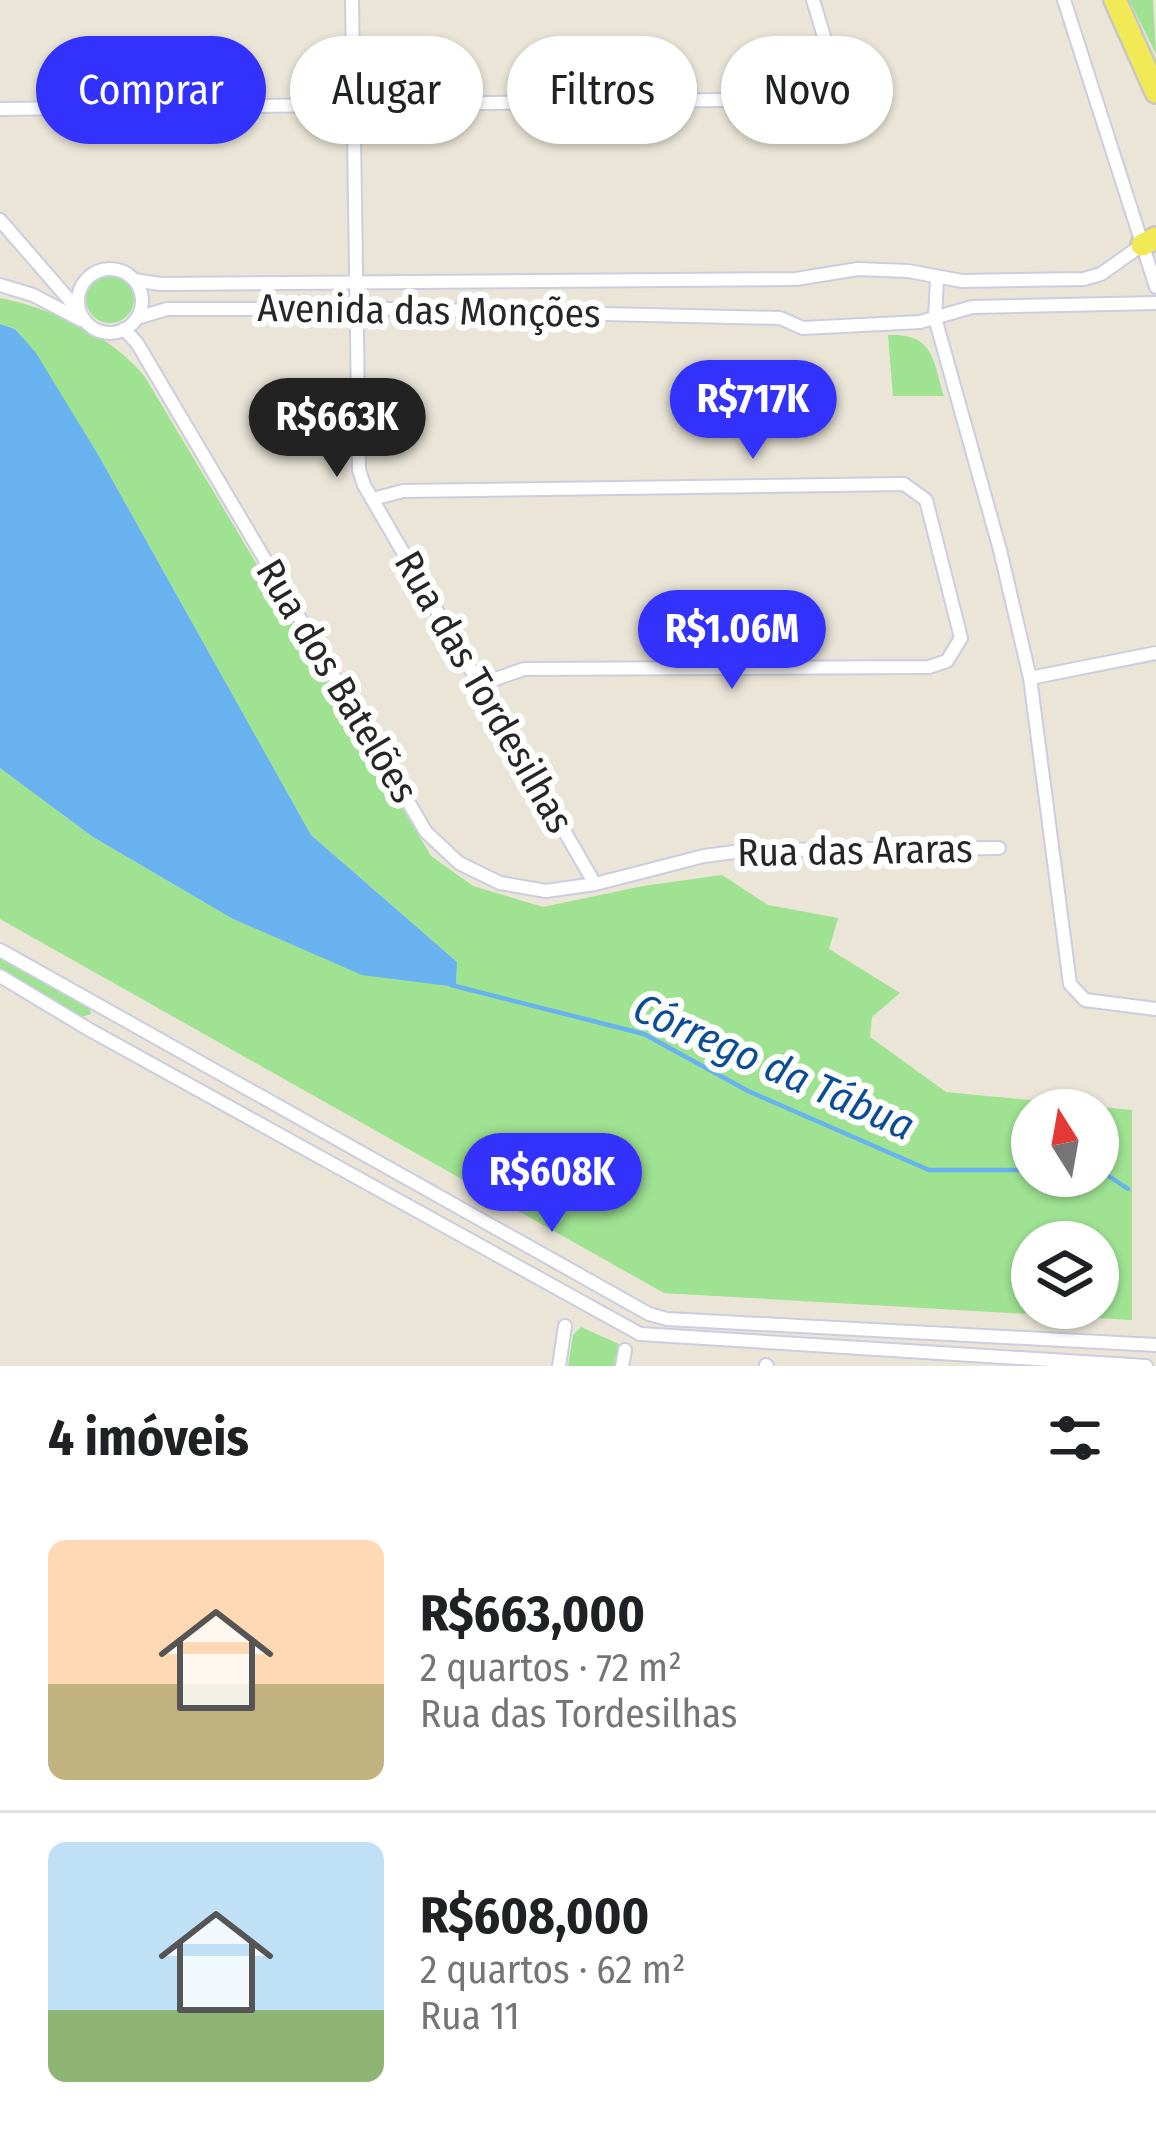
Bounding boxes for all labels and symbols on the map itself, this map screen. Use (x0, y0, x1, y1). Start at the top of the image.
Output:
street label: Avenida das Monções (257, 285, 601, 337)
pin: R$717K (655, 360, 851, 462)
pin: R$663K (239, 378, 435, 480)
street label: Rua das Tordesilhas (385, 543, 583, 841)
street label: Rua dos Batelões (246, 551, 428, 811)
pin: R$1.06M (621, 590, 843, 692)
street label: Rua das Araras (737, 826, 973, 876)
water label: Córrego da Tábua (626, 983, 922, 1151)
north arrow (1011, 1089, 1119, 1197)
pin: R$608K (454, 1133, 650, 1235)

